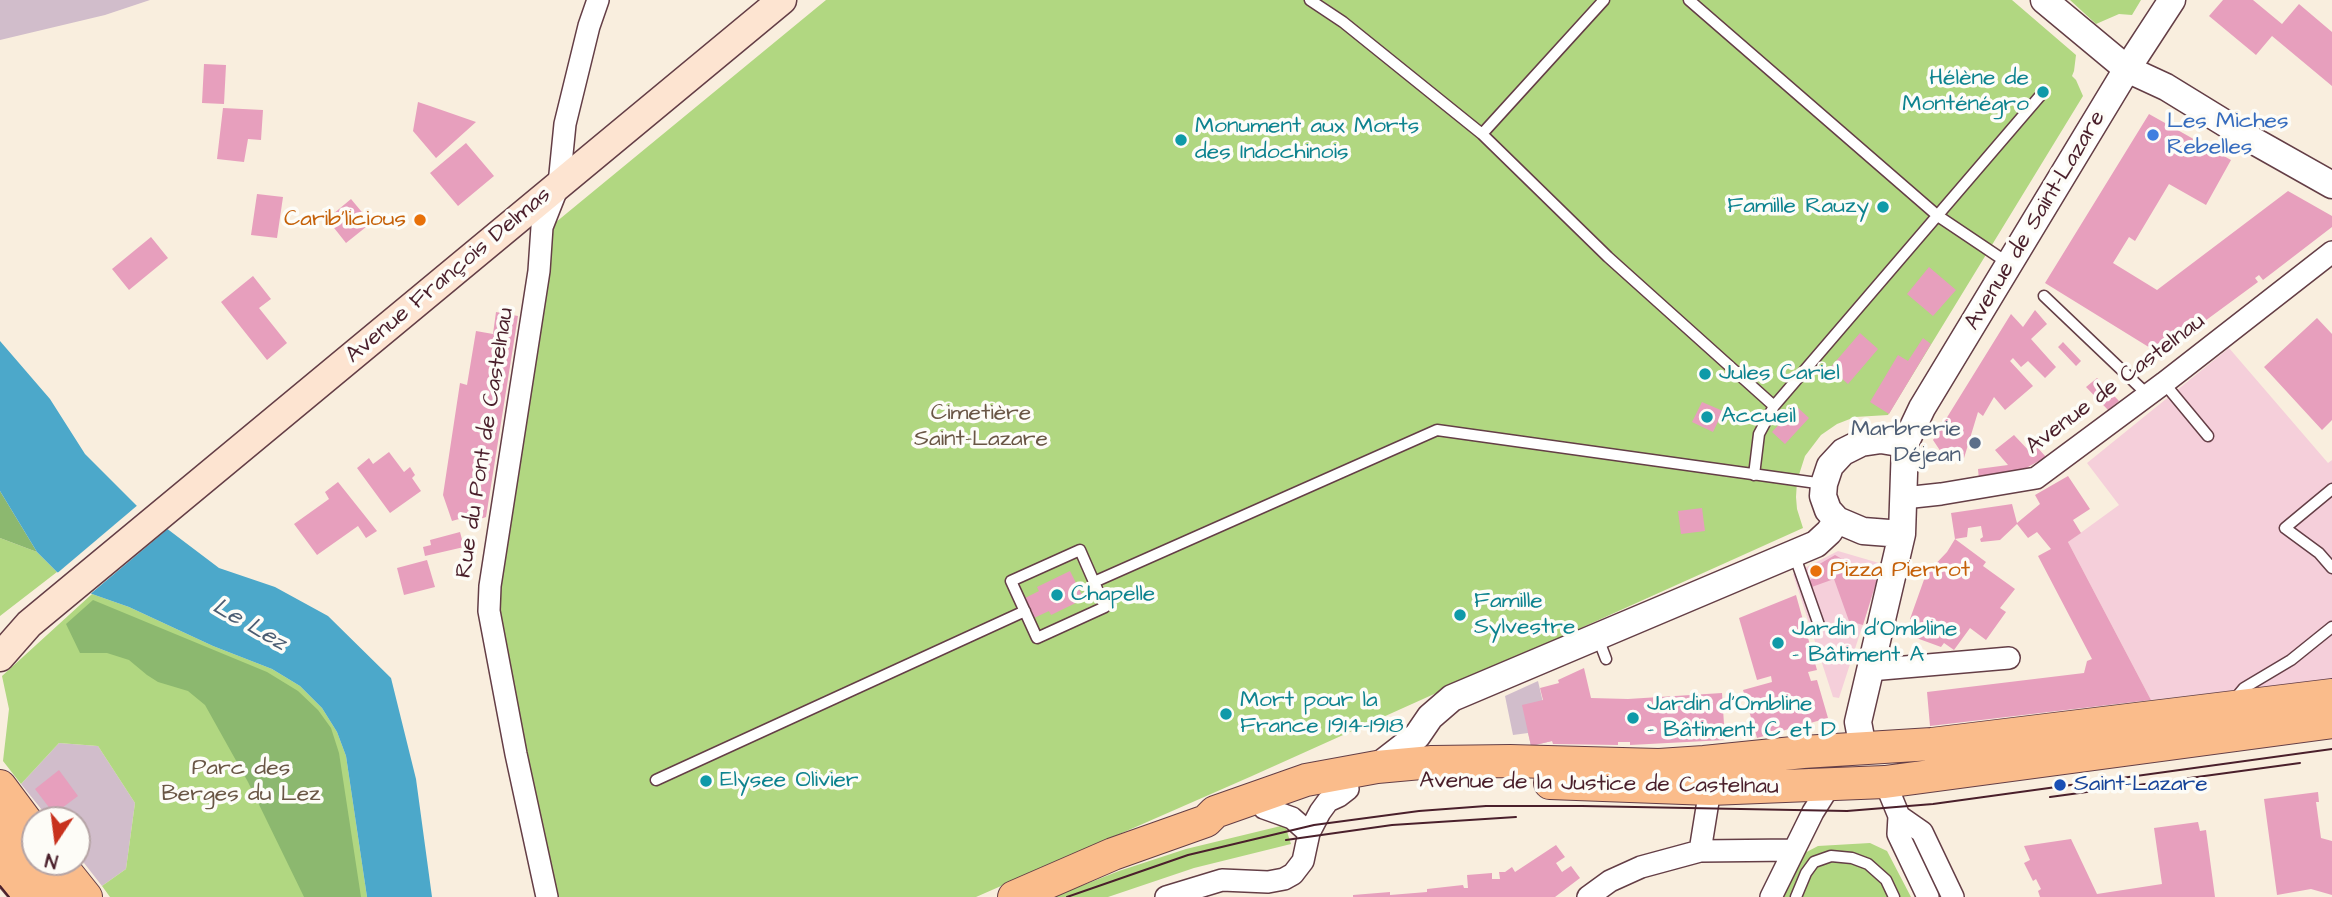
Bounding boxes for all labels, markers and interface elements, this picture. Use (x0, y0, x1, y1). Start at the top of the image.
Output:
place label: Hélène de Monténégro (1902, 65, 2029, 119)
marker: Hélène de Monténégro (2035, 84, 2051, 100)
street label: Avenue de Saint-Lazare (1959, 106, 2113, 336)
place label: Les Miches Rebelles (2167, 108, 2289, 162)
place label: Monument aux Morts des Indochinois (1195, 113, 1419, 167)
marker: Les Miches Rebelles (2145, 127, 2161, 143)
marker: Monument aux Morts des Indochinois (1173, 132, 1189, 148)
street label: Avenue François Delmas (341, 182, 557, 370)
place label: Famille Rauzy (1727, 193, 1869, 221)
marker: Famille Rauzy (1875, 199, 1891, 215)
place label: Carib'licious (284, 206, 406, 234)
marker: Carib'licious (412, 212, 428, 228)
street label: Rue du Pont de Castelnau (451, 306, 521, 580)
street label: Avenue de Castelnau (2021, 309, 2211, 461)
place label: Jules Cariel (1719, 360, 1840, 388)
marker: Jules Cariel (1697, 366, 1713, 382)
park label: Cimetière Saint-Lazare (914, 400, 1048, 454)
place label: Accueil (1721, 403, 1796, 431)
marker: Accueil (1699, 409, 1715, 425)
place label: Marbrerie Déjean (1851, 416, 1961, 470)
marker: Marbrerie Déjean (1967, 435, 1983, 451)
place label: Pizza Pierrot (1830, 557, 1970, 585)
marker: Pizza Pierrot (1808, 563, 1824, 579)
place label: Chapelle (1071, 581, 1155, 609)
marker: Chapelle (1049, 587, 1065, 603)
place label: Famille Sylvestre (1474, 588, 1575, 642)
water label: Le Lez (207, 593, 291, 659)
marker: Famille Sylvestre (1452, 607, 1468, 623)
place label: Jardin d'Ombline - Bâtiment A (1792, 616, 1957, 670)
marker: Jardin d'Ombline - Bâtiment A (1770, 635, 1786, 651)
place label: Mort pour la France 1914-1918 (1240, 687, 1404, 741)
place label: Jardin d'Ombline - Bâtiment C et D (1647, 691, 1836, 745)
marker: Mort pour la France 1914-1918 (1218, 706, 1234, 722)
marker: Jardin d'Ombline - Bâtiment C et D (1625, 710, 1641, 726)
park label: Parc des Berges du Lez (162, 755, 320, 809)
place label: Elysee Olivier (720, 767, 859, 795)
street label: Avenue de la Justice de Castelnau (1419, 768, 1779, 802)
place label: Saint-Lazare (2074, 771, 2208, 799)
marker: Elysee Olivier (698, 773, 714, 789)
marker: Saint-Lazare (2052, 777, 2068, 793)
north arrow (21, 806, 91, 876)
text: N (43, 846, 60, 874)

